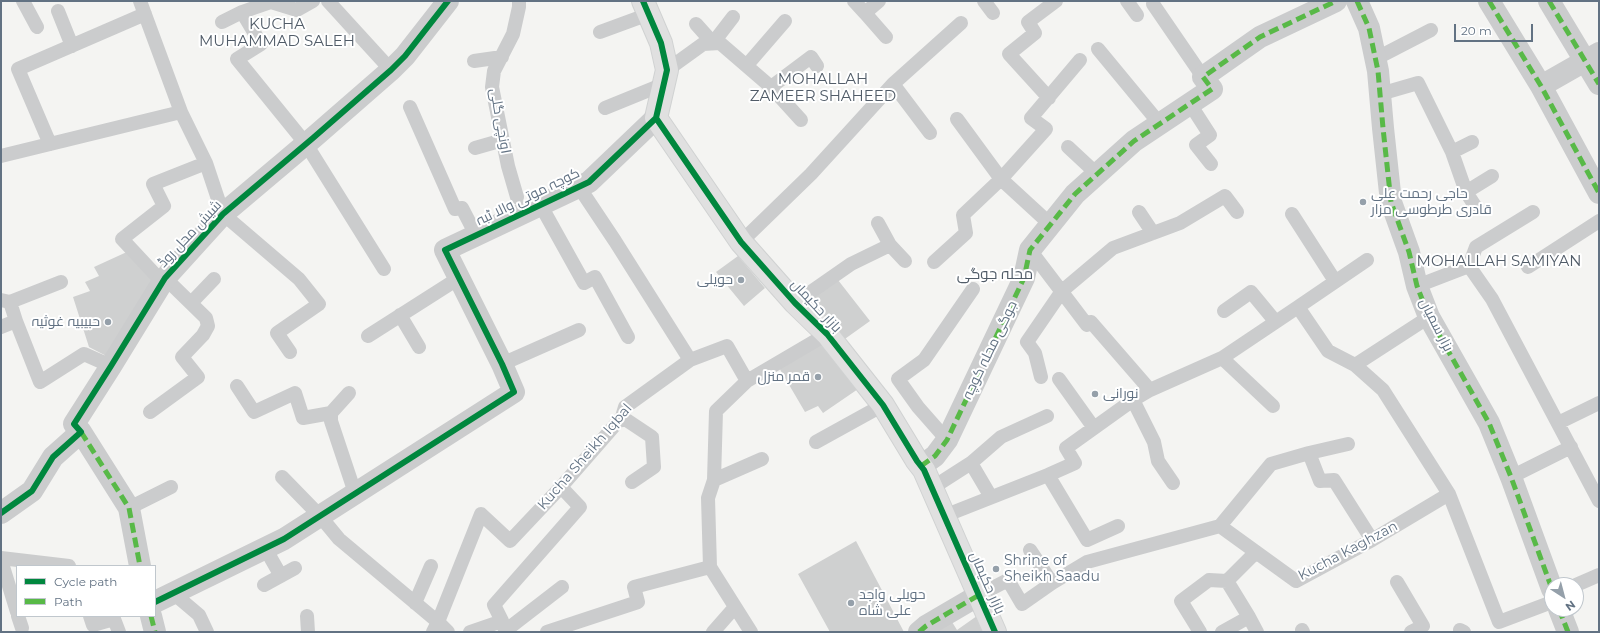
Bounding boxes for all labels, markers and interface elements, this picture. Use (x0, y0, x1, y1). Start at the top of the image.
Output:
district label: KUCHA MUHAMMAD SALEH (192, 16, 362, 51)
scale bar (1456, 16, 1535, 42)
text: 20 m (1461, 23, 1492, 38)
district label: MOHALLAH ZAMEER SHAHEED (743, 71, 903, 106)
street label: اونچی گلی (486, 87, 514, 155)
street label: کوچہ موتی والا ٹبہ (473, 165, 583, 229)
place label: حاجی رحمت علی قادری طرطوسی مزار (1371, 186, 1492, 218)
street label: شیش محل روڈ (155, 197, 225, 271)
marker: حاجی رحمت علی قادری طرطوسی مزار (1358, 197, 1368, 207)
district label: MOHALLAH SAMIYAN (1409, 253, 1589, 271)
district label: محلہ جوگی (957, 266, 1033, 284)
place label: حویلی (697, 272, 733, 288)
marker: حویلی (736, 275, 746, 285)
street label: بازار حکیماں (787, 276, 845, 336)
street label: بزار سمیاں (1415, 296, 1457, 354)
street label: جوگی محلہ کوچہ (959, 298, 1021, 402)
place label: حبیبیہ غوثیہ (32, 314, 100, 330)
marker: حبیبیہ غوثیہ (103, 317, 113, 327)
place label: قمر منزل (758, 369, 810, 385)
marker: قمر منزل (813, 372, 823, 382)
place label: نورانی (1103, 386, 1138, 402)
marker: نورانی (1090, 389, 1100, 399)
street label: Kucha Sheikh Iqbal (534, 400, 636, 514)
street label: Kucha Kaghzan (1295, 518, 1401, 584)
street label: بازار حکیماں (966, 549, 1008, 617)
place label: Shrine of Sheikh Saadu (1004, 553, 1100, 586)
marker: Shrine of Sheikh Saadu (991, 564, 1001, 574)
legend (16, 565, 156, 617)
text: Cycle path (54, 574, 117, 589)
north arrow (1544, 577, 1584, 617)
place label: حویلی واجد علی شاہ (859, 587, 926, 620)
text: Path (54, 594, 83, 609)
marker: حویلی واجد علی شاہ (846, 598, 856, 608)
text: N (1563, 598, 1578, 614)

